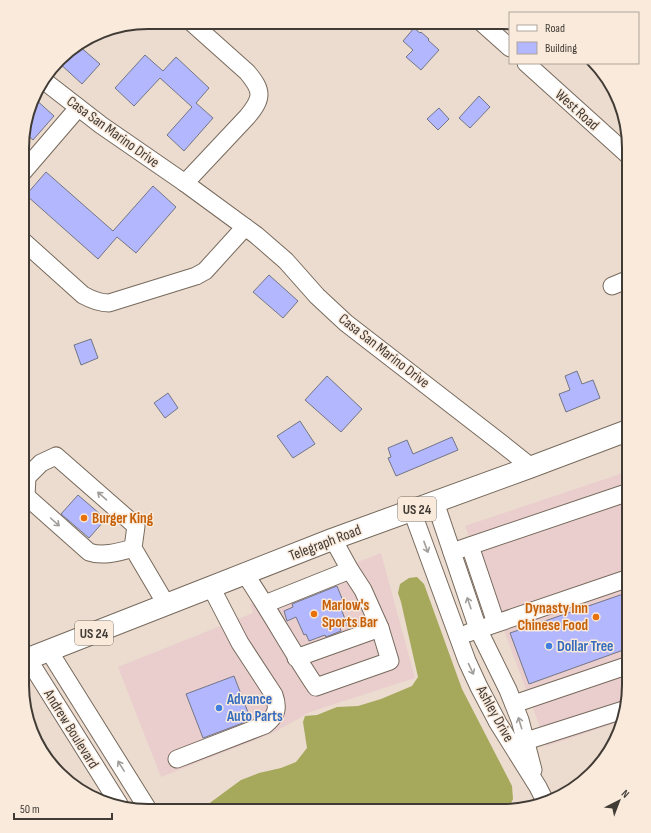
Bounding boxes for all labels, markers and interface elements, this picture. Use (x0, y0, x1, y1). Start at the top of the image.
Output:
legend (509, 12, 639, 64)
text: Road (545, 21, 565, 36)
text: Building (545, 41, 577, 56)
street label: West Road (551, 85, 603, 135)
street label: Casa San Marino Drive (63, 92, 163, 172)
street label: Casa San Marino Drive (335, 310, 433, 392)
one-way arrow (97, 492, 107, 501)
road number: US 24 (398, 497, 436, 521)
place label: Burger King (92, 509, 154, 528)
marker: Burger King (79, 513, 89, 523)
one-way arrow (50, 517, 60, 527)
street label: Telegraph Road (286, 521, 364, 565)
one-way arrow (422, 541, 430, 553)
place label: Marlow's Sports Bar (322, 596, 378, 632)
one-way arrow (465, 597, 472, 610)
place label: Dynasty Inn Chinese Food (517, 599, 588, 635)
marker: Marlow's Sports Bar (309, 609, 319, 619)
marker: Dynasty Inn Chinese Food (591, 612, 601, 622)
road number: US 24 (75, 621, 113, 645)
place label: Dollar Tree (557, 637, 613, 656)
marker: Dollar Tree (544, 641, 554, 651)
one-way arrow (468, 663, 475, 675)
street label: Ashley Drive (471, 682, 518, 745)
street label: Andrew Boulevard (39, 685, 103, 772)
place label: Advance Auto Parts (226, 690, 283, 726)
marker: Advance Auto Parts (214, 703, 224, 713)
one-way arrow (516, 716, 523, 729)
one-way arrow (117, 760, 125, 772)
north arrow (599, 781, 639, 821)
text: N (619, 787, 632, 801)
scale bar (14, 795, 112, 821)
text: 50 m (20, 802, 40, 817)

